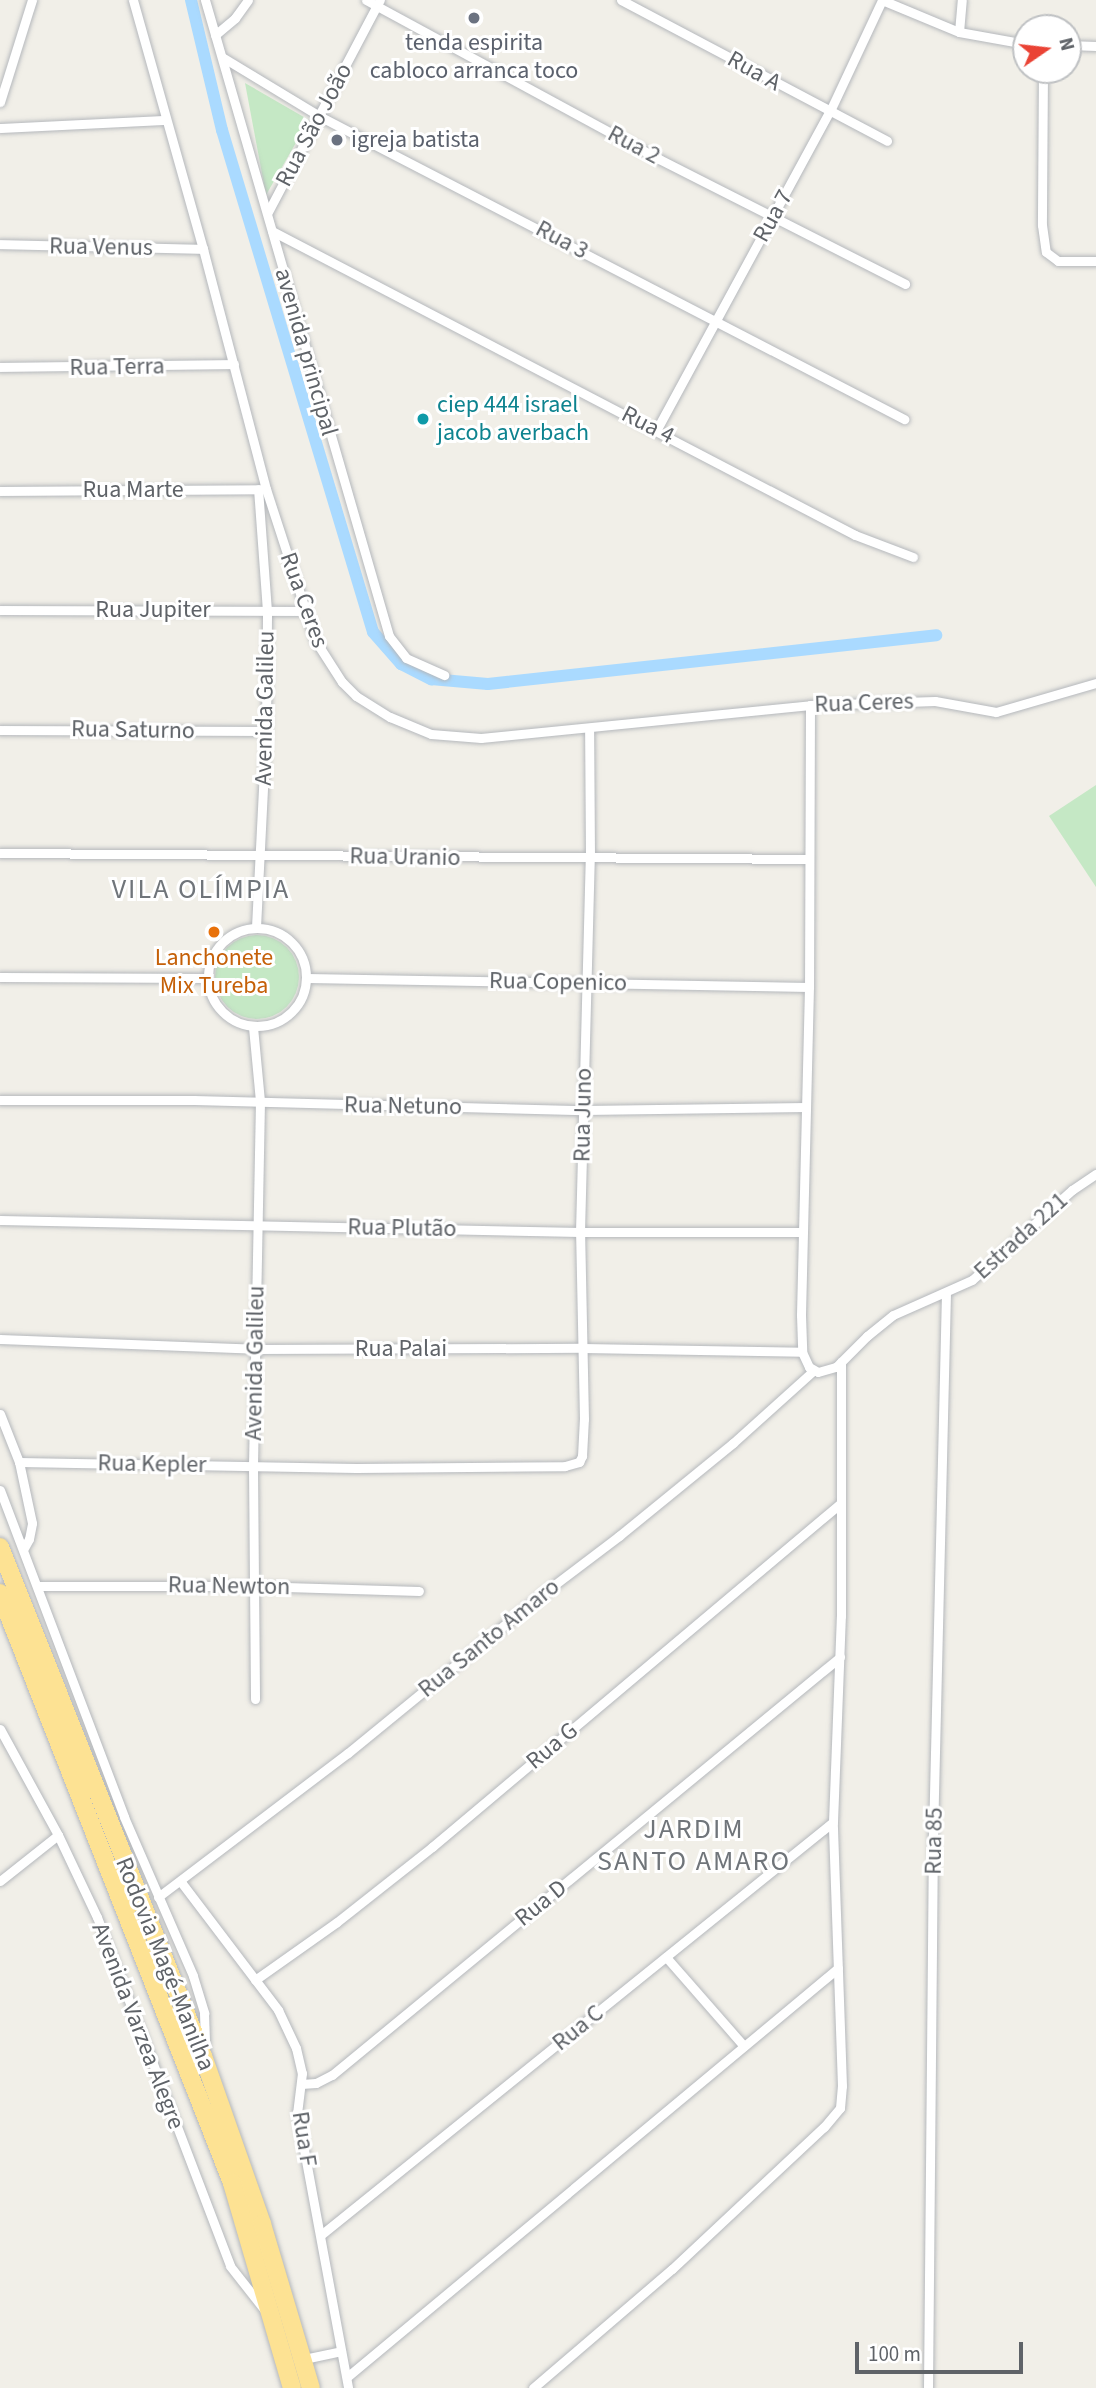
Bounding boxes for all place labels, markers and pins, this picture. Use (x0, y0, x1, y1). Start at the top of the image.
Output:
marker: tenda espirita cabloco arranca toco (466, 10, 482, 26)
place label: tenda espirita cabloco arranca toco (370, 29, 578, 85)
place label: igreja batista (351, 126, 480, 154)
marker: igreja batista (329, 132, 345, 148)
place label: ciep 444 israel jacob averbach (437, 391, 589, 447)
marker: ciep 444 israel jacob averbach (415, 411, 431, 427)
marker: Lanchonete Mix Tureba (206, 924, 222, 940)
place label: Lanchonete Mix Tureba (155, 944, 273, 1000)

